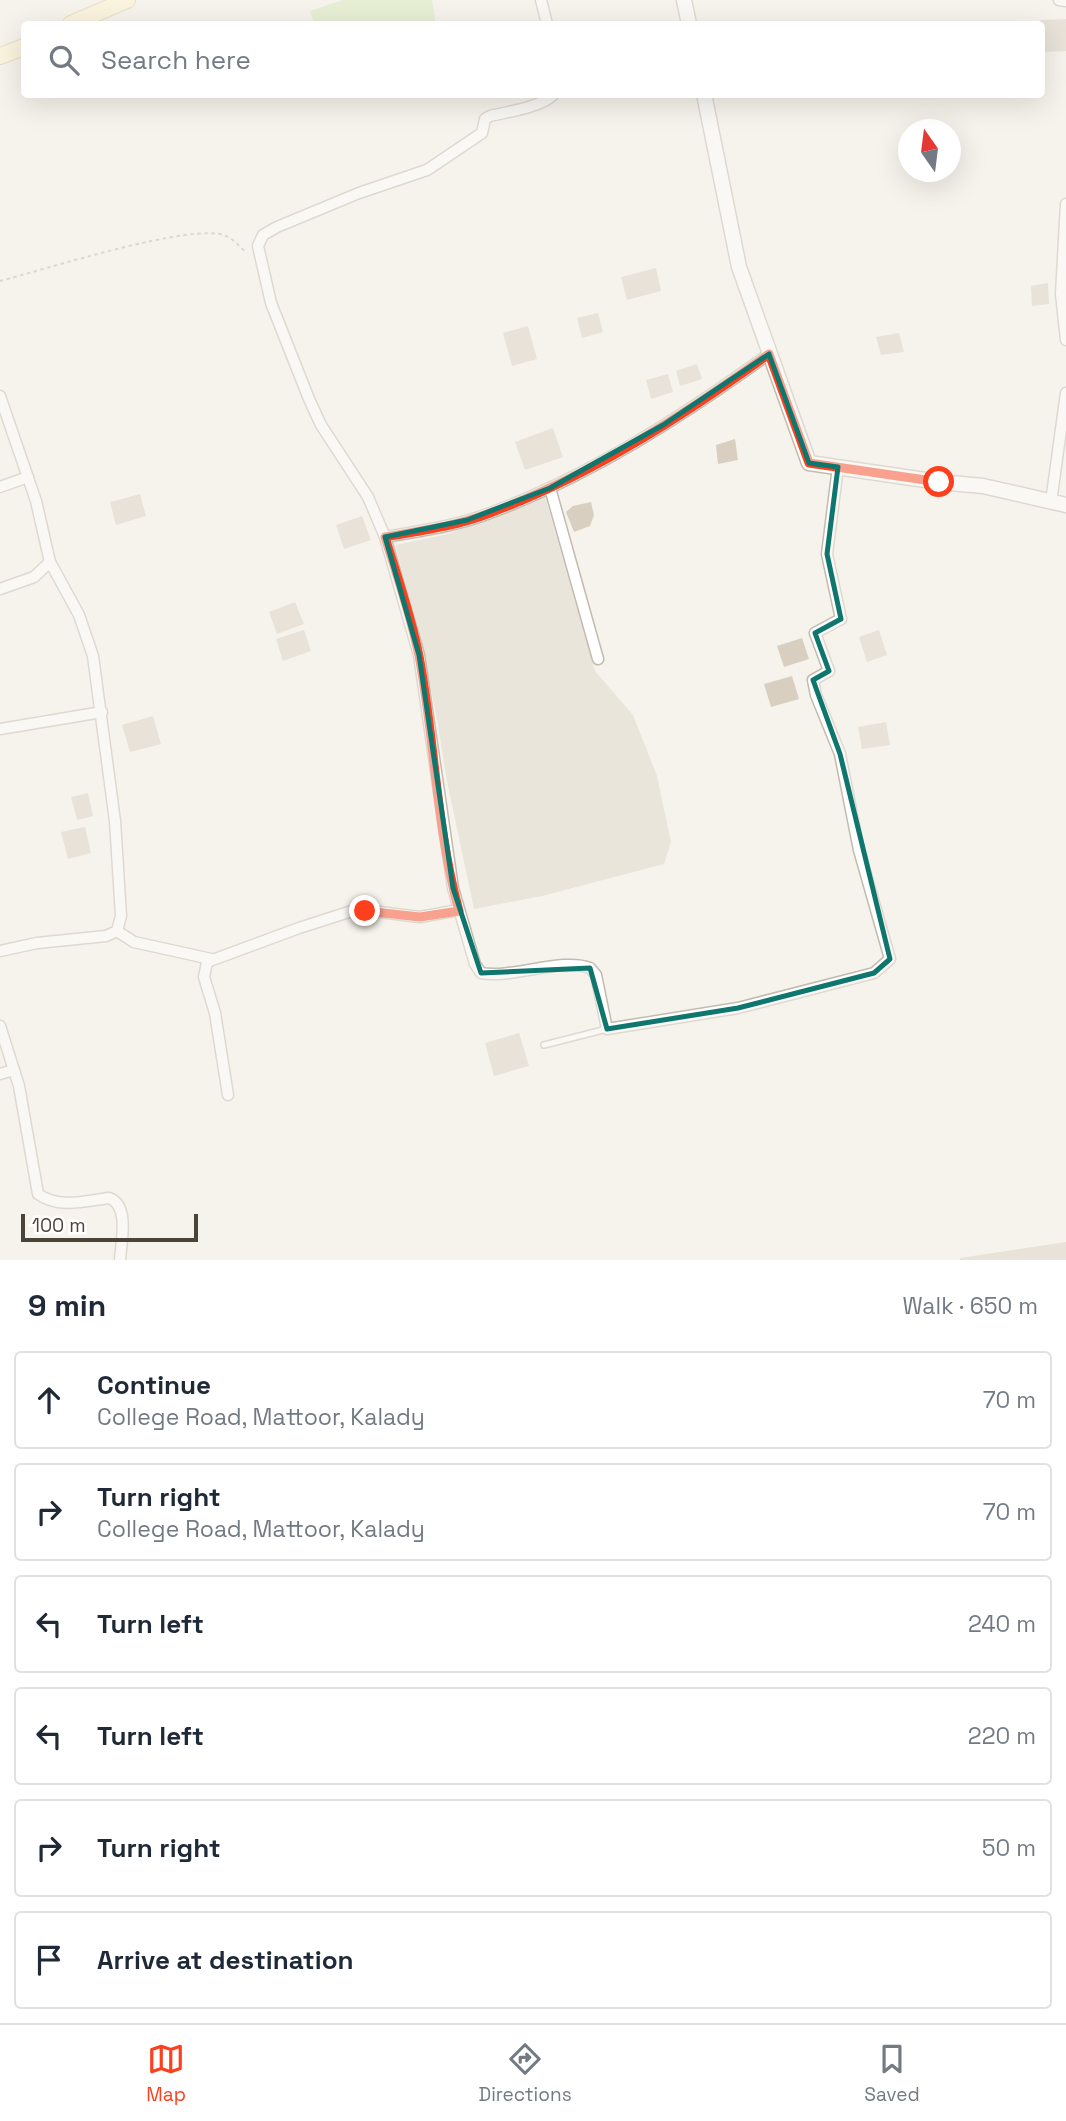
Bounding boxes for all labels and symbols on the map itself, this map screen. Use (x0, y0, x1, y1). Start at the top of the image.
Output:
north arrow (898, 119, 961, 182)
route start (923, 466, 954, 497)
route end (349, 895, 380, 926)
scale bar (21, 1211, 198, 1243)

